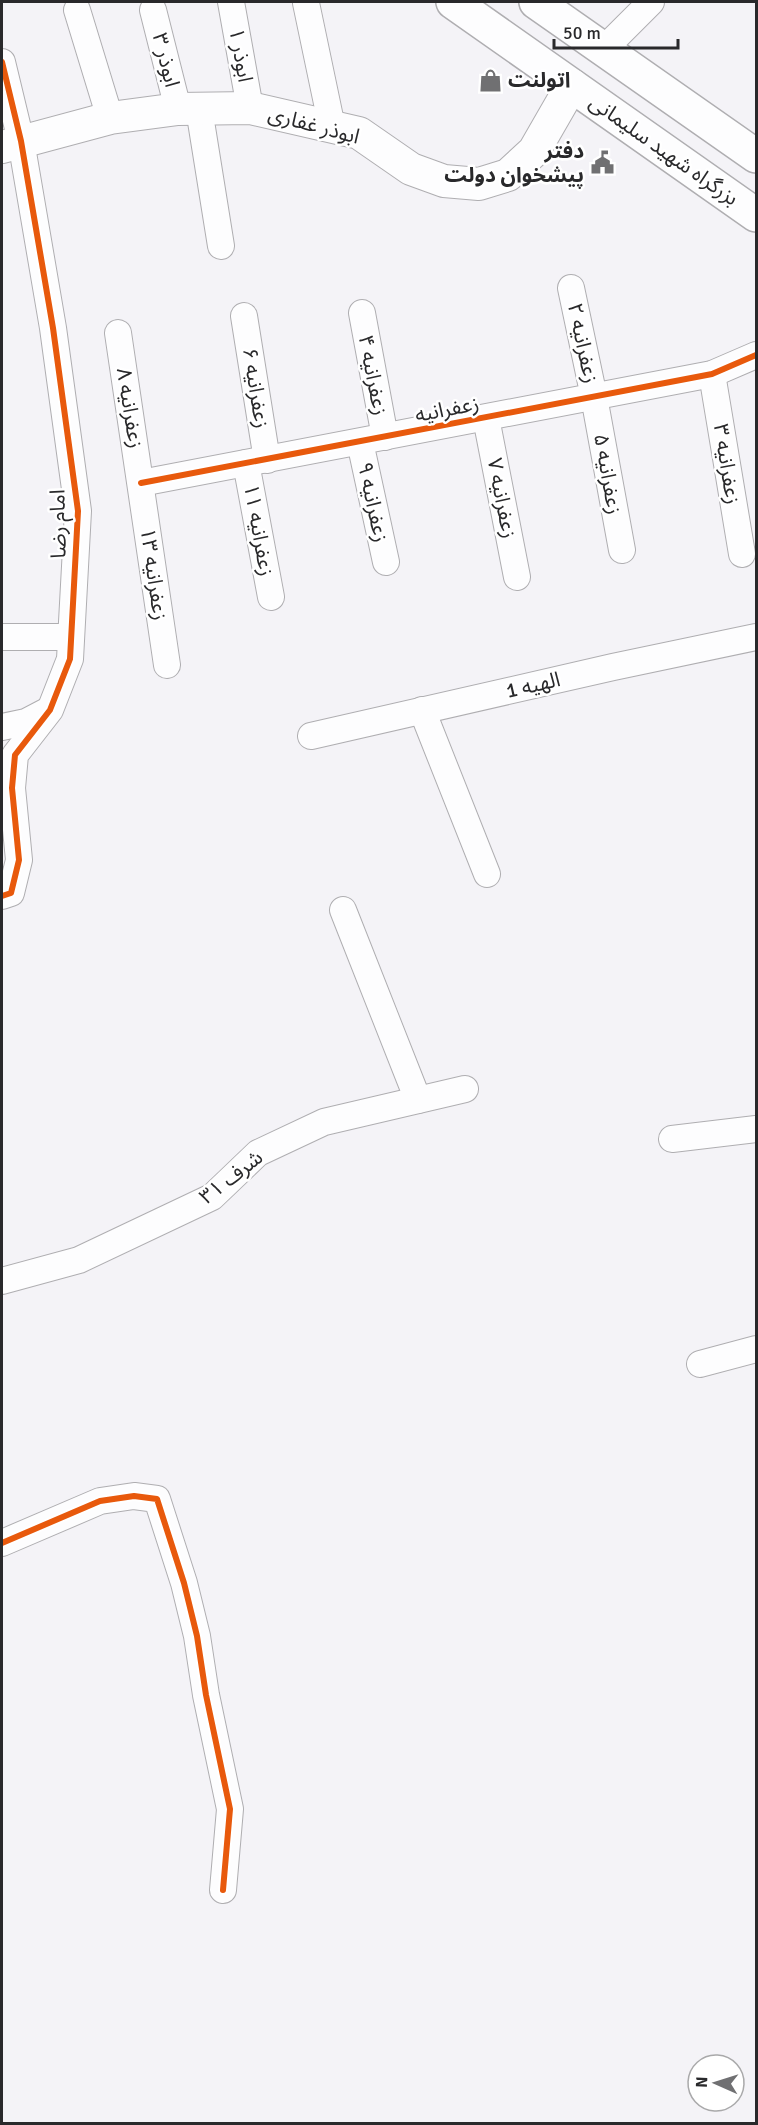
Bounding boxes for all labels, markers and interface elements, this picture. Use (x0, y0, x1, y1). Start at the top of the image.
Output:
scale bar (554, 12, 678, 50)
text: 50 m (563, 22, 601, 44)
street label: ابوذر ۱ (223, 26, 259, 84)
street label: ابوذر ۳ (147, 30, 185, 90)
shop icon: اتولنت (477, 67, 503, 93)
place label: اتولنت (508, 67, 571, 93)
street label: بزرگراه شهید سلیمانی (584, 89, 744, 211)
street label: ابوذر غفاری (265, 100, 363, 150)
place label: دفتر پیشخوان دولت (444, 138, 584, 189)
public building icon: دفتر پیشخوان دولت (589, 150, 615, 176)
street label: زعفرانیه ۲ (562, 301, 604, 385)
street label: زعفرانیه ۴ (352, 333, 394, 417)
street label: زعفرانیه ۶ (237, 346, 275, 430)
street label: زعفرانیه ۸ (111, 366, 149, 450)
street label: زعفرانیه (413, 390, 481, 428)
street label: زعفرانیه ۳ (708, 422, 746, 506)
street label: زعفرانیه ۵ (588, 432, 628, 516)
street label: زعفرانیه ۷ (481, 456, 523, 540)
street label: زعفرانیه ۹ (352, 460, 394, 544)
street label: زعفرانیه ۱۱ (238, 482, 280, 578)
street label: امام رضا (44, 489, 75, 559)
street label: زعفرانیه ۱۳ (135, 526, 173, 622)
street label: الهیه 1 (503, 666, 563, 704)
street label: شرف ۳۱ (194, 1144, 268, 1210)
north arrow (686, 2053, 746, 2113)
text: N (692, 2076, 712, 2088)

